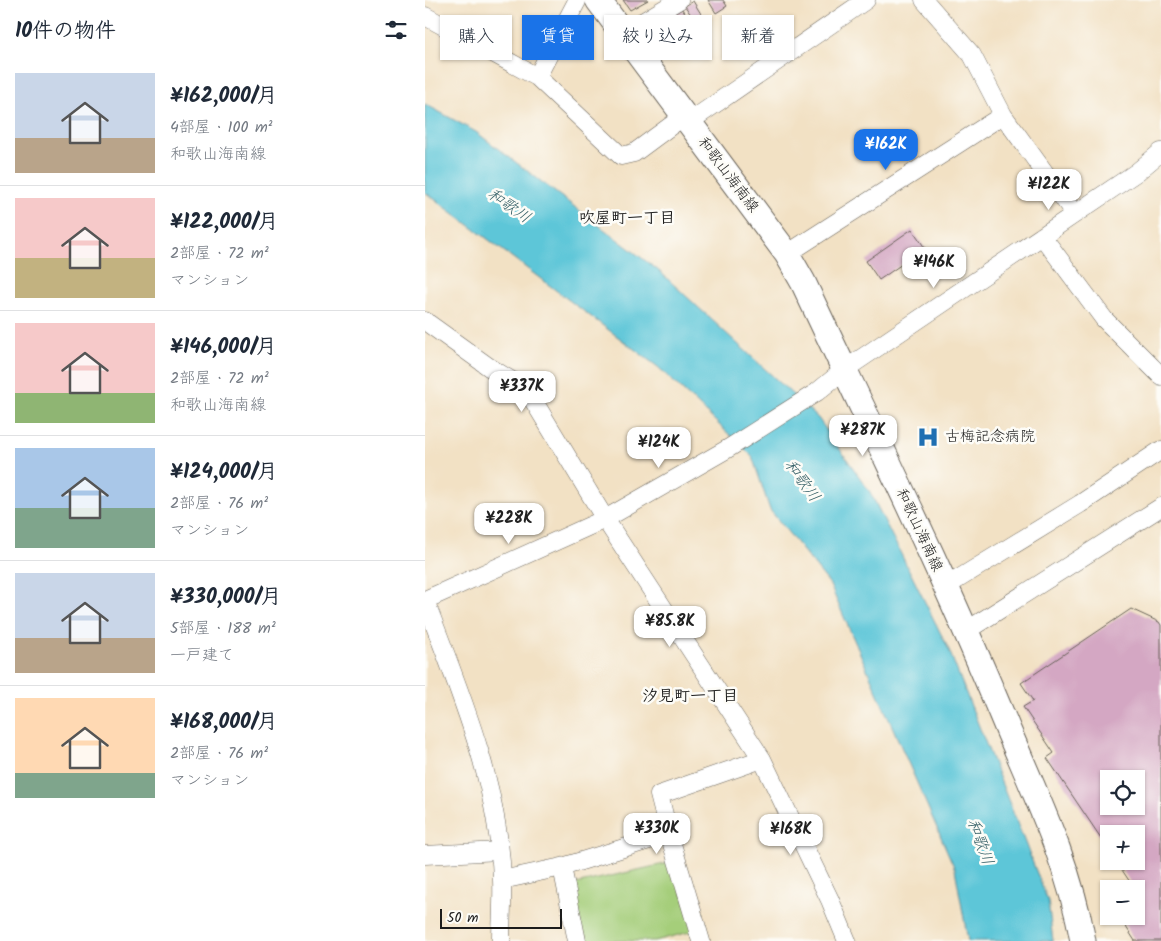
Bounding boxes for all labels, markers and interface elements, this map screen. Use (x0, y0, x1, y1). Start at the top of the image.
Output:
text: 10件の物件 (15, 15, 116, 48)
chip: 購入 (440, 15, 512, 60)
chip: 賃貸 (522, 15, 594, 60)
chip: 絞り込み (604, 15, 712, 60)
chip: 新着 (722, 15, 794, 60)
icon: filters (382, 16, 410, 44)
text: ¥162,000/月 (170, 80, 278, 113)
icon: home (55, 93, 115, 153)
text: 4部屋 · 100 m² (170, 115, 273, 140)
pin: ¥162K (851, 128, 921, 171)
street label: 和歌山海南線 (691, 132, 765, 218)
text: ¥162K (865, 132, 907, 157)
text: 和歌山海南線 (170, 142, 266, 167)
pin: ¥122K (1014, 168, 1084, 211)
text: ¥122K (1028, 172, 1070, 197)
water label: 和歌川 (482, 182, 536, 230)
text: ¥122,000/月 (170, 206, 279, 239)
district label: 吹屋町一丁目 (579, 206, 675, 231)
icon: home (55, 218, 115, 278)
text: 2部屋 · 72 m² (170, 241, 269, 266)
pin: ¥146K (899, 246, 969, 289)
text: ¥146K (913, 250, 955, 275)
text: マンション (170, 268, 249, 293)
text: ¥146,000/月 (170, 331, 277, 364)
icon: home (55, 343, 115, 403)
text: 2部屋 · 72 m² (170, 366, 269, 391)
pin: ¥337K (487, 370, 557, 413)
text: ¥337K (500, 374, 544, 399)
text: 和歌山海南線 (170, 393, 266, 418)
pin: ¥287K (828, 414, 898, 457)
text: ¥287K (840, 418, 886, 443)
hospital icon: 古梅記念病院 (915, 424, 941, 450)
place label: 古梅記念病院 (945, 425, 1035, 449)
pin: ¥124K (624, 426, 694, 469)
text: ¥124K (638, 430, 680, 455)
water label: 和歌川 (778, 454, 826, 508)
text: ¥124,000/月 (170, 456, 278, 489)
icon: home (55, 468, 115, 528)
street label: 和歌山海南線 (889, 484, 949, 576)
text: 2部屋 · 76 m² (170, 491, 268, 516)
pin: ¥228K (474, 502, 544, 545)
text: ¥228K (485, 506, 533, 531)
text: マンション (170, 518, 249, 543)
text: ¥330,000/月 (170, 581, 281, 614)
icon: home (55, 593, 115, 653)
pin: ¥85.8K (629, 606, 711, 648)
text: ¥85.8K (645, 609, 695, 634)
text: 5部屋 · 188 m² (170, 616, 276, 641)
text: 一戸建て (170, 643, 234, 668)
district label: 汐見町一丁目 (642, 684, 738, 709)
text: ¥168,000/月 (170, 706, 278, 739)
icon: home (55, 718, 115, 778)
text: 2部屋 · 76 m² (170, 741, 268, 766)
text: マンション (170, 768, 249, 793)
map controls (1100, 770, 1145, 925)
button: locate (1100, 770, 1145, 815)
pin: ¥330K (622, 812, 692, 855)
pin: ¥168K (756, 814, 826, 856)
water label: 和歌川 (960, 815, 1000, 869)
text: ¥330K (634, 816, 680, 841)
text: ¥168K (770, 817, 812, 842)
button: + (1100, 825, 1145, 870)
button: − (1100, 880, 1145, 925)
scale bar (440, 906, 563, 929)
text: 50 m (447, 907, 478, 929)

